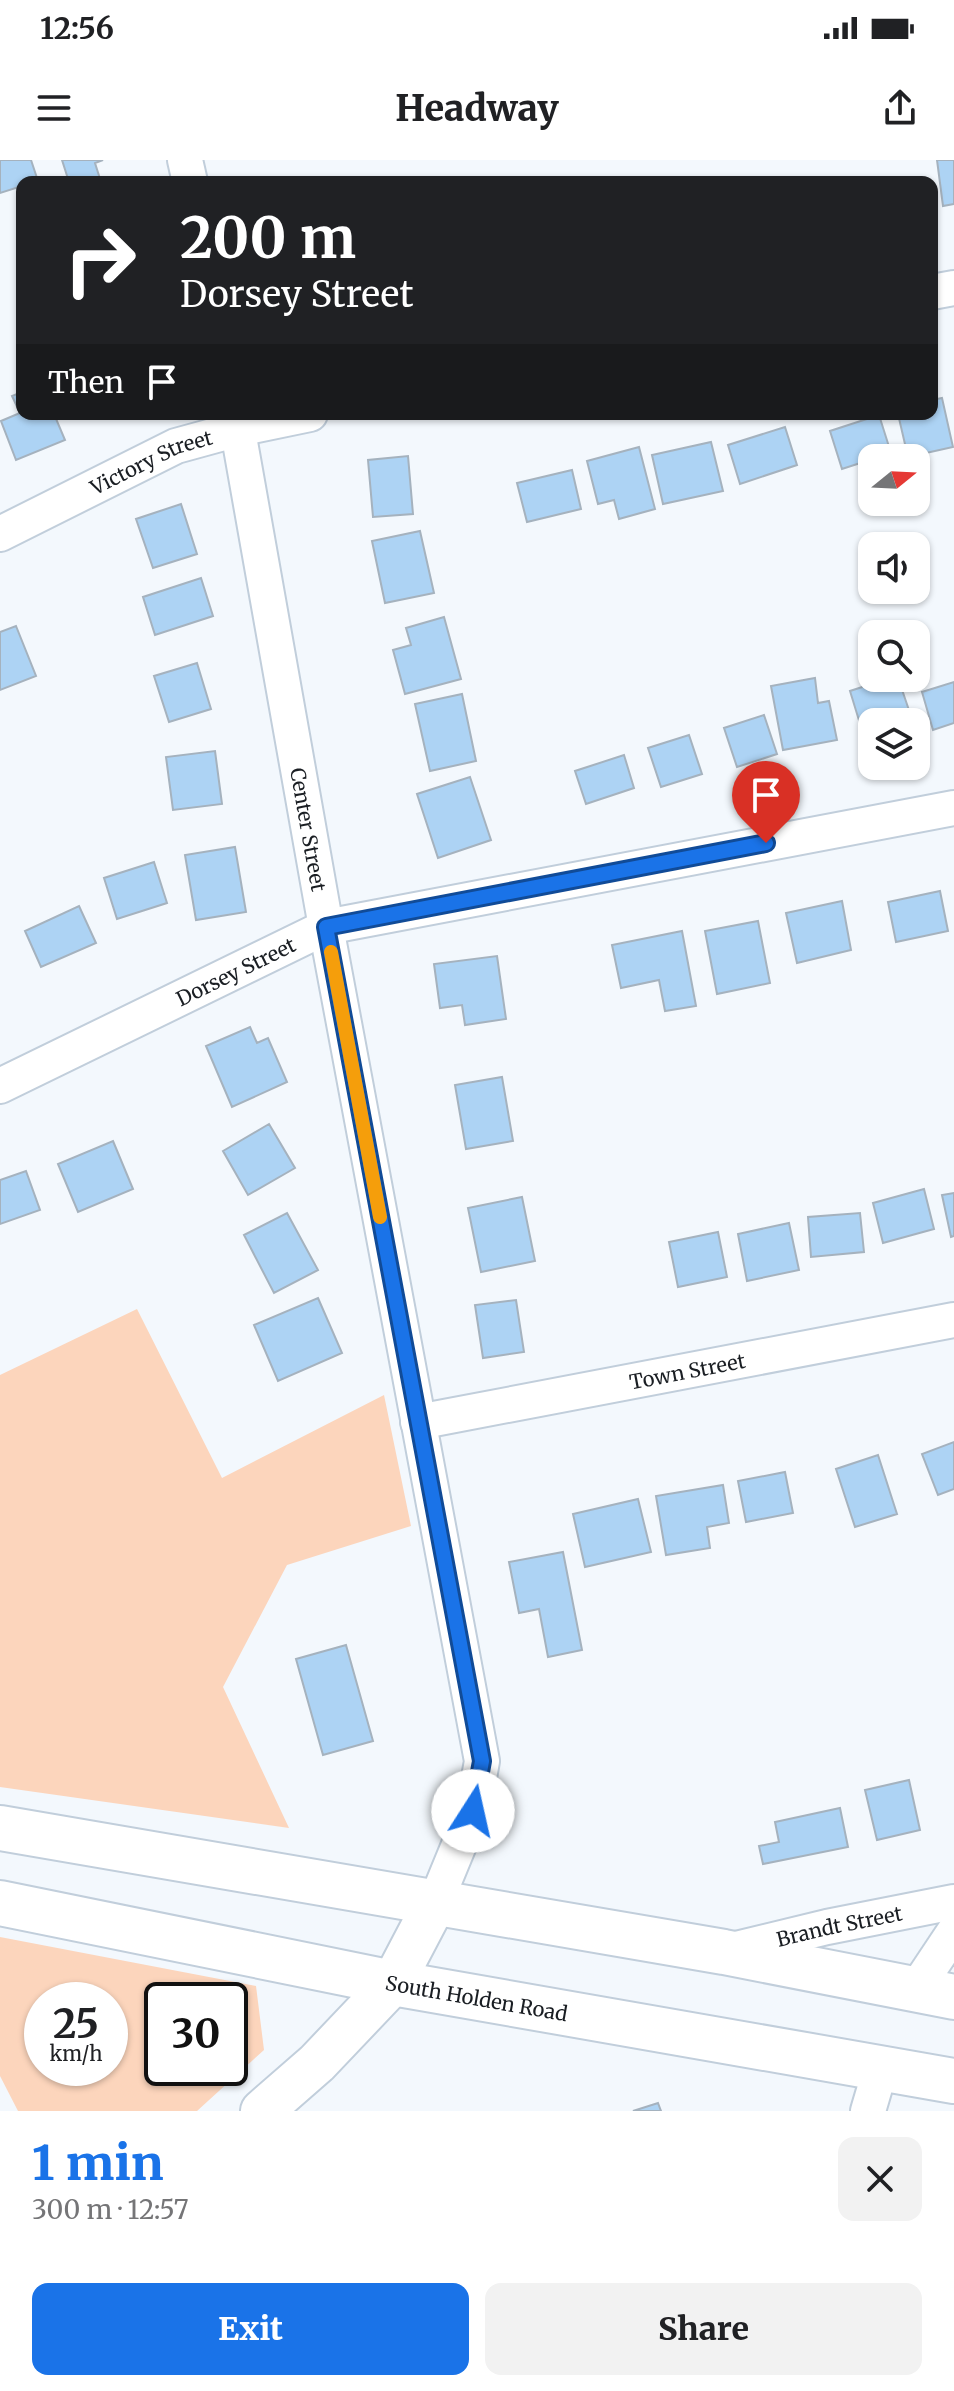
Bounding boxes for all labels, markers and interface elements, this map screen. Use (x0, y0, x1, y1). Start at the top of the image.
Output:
text: 12:56 (40, 9, 114, 47)
icon: menu (32, 86, 76, 130)
text: Headway (395, 86, 559, 131)
icon: share (878, 86, 922, 130)
text: 200 m (180, 203, 356, 273)
icon: right (48, 208, 152, 312)
text: Dorsey Street (180, 272, 413, 317)
icon: arrive (140, 360, 184, 404)
text: Then (48, 363, 124, 401)
street label: Victory Street (85, 424, 215, 500)
north arrow (858, 444, 930, 516)
map controls (858, 444, 930, 780)
button: sound (858, 532, 930, 604)
button: search (858, 620, 930, 692)
button: layers (858, 708, 930, 780)
pin (732, 761, 800, 843)
street label: Center Street (285, 766, 332, 893)
icon: arrive (744, 773, 788, 817)
street label: Dorsey Street (172, 931, 299, 1011)
street label: Town Street (627, 1347, 747, 1394)
position arrow (431, 1769, 515, 1853)
street label: Brandt Street (774, 1900, 904, 1951)
street label: South Holden Road (383, 1969, 570, 2026)
speed limit sign: 30 (144, 1982, 248, 2086)
text: 25 (53, 1999, 99, 2049)
text: km/h (50, 2041, 102, 2066)
text: 1 min (32, 2133, 164, 2193)
button: close (838, 2137, 922, 2221)
text: 300 m · 12:57 (32, 2193, 189, 2226)
button: Exit (32, 2283, 469, 2375)
button: Share (485, 2283, 922, 2375)

